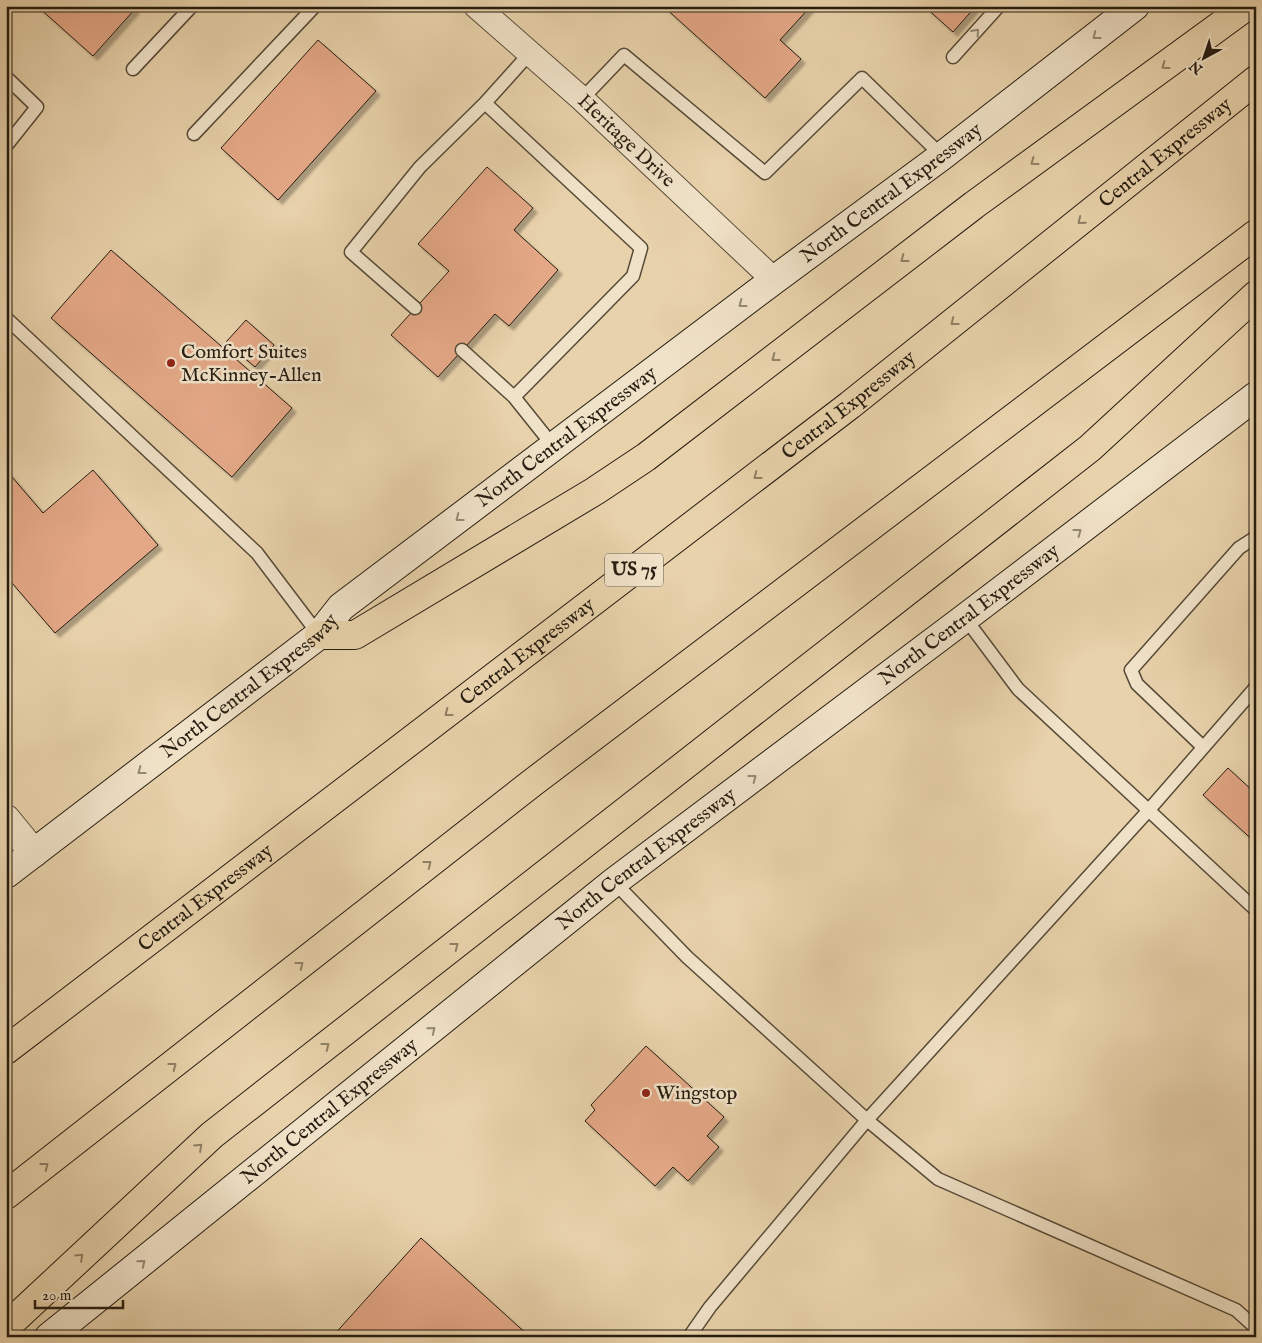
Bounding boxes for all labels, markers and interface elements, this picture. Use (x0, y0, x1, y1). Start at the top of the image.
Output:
one-way arrow (970, 28, 979, 37)
one-way arrow (1093, 31, 1102, 39)
north arrow (1180, 32, 1230, 82)
text: N (1186, 56, 1207, 79)
one-way arrow (1161, 60, 1171, 69)
street label: Heritage Drive (572, 89, 681, 193)
street label: Central Expressway (1094, 92, 1237, 213)
street label: North Central Expressway (796, 117, 987, 269)
one-way arrow (1030, 156, 1040, 165)
one-way arrow (1078, 215, 1087, 224)
one-way arrow (900, 253, 910, 262)
one-way arrow (739, 298, 748, 306)
one-way arrow (951, 316, 960, 324)
place label: Comfort Suites McKinney-Allen (181, 340, 322, 388)
street label: Central Expressway (777, 345, 921, 465)
one-way arrow (771, 352, 781, 361)
marker: Comfort Suites McKinney-Allen (165, 357, 177, 369)
street label: North Central Expressway (471, 360, 662, 513)
one-way arrow (754, 470, 763, 478)
one-way arrow (455, 512, 465, 521)
one-way arrow (1072, 529, 1082, 538)
street label: North Central Expressway (874, 538, 1064, 691)
road number: US 75 (605, 554, 663, 586)
street label: Central Expressway (455, 592, 600, 711)
street label: North Central Expressway (156, 608, 344, 764)
one-way arrow (444, 707, 453, 716)
one-way arrow (137, 765, 147, 774)
one-way arrow (747, 775, 757, 784)
street label: North Central Expressway (551, 782, 741, 936)
street label: Central Expressway (133, 838, 278, 957)
one-way arrow (422, 862, 431, 870)
one-way arrow (449, 942, 458, 951)
one-way arrow (295, 962, 304, 971)
one-way arrow (427, 1026, 436, 1035)
street label: North Central Expressway (236, 1032, 423, 1190)
one-way arrow (321, 1042, 330, 1051)
one-way arrow (167, 1063, 176, 1071)
place label: Wingstop (656, 1081, 738, 1106)
marker: Wingstop (640, 1087, 652, 1099)
one-way arrow (194, 1144, 203, 1153)
one-way arrow (39, 1163, 48, 1171)
one-way arrow (75, 1254, 84, 1263)
one-way arrow (136, 1260, 145, 1268)
scale bar (35, 1278, 122, 1310)
text: 20 m (42, 1286, 72, 1305)

